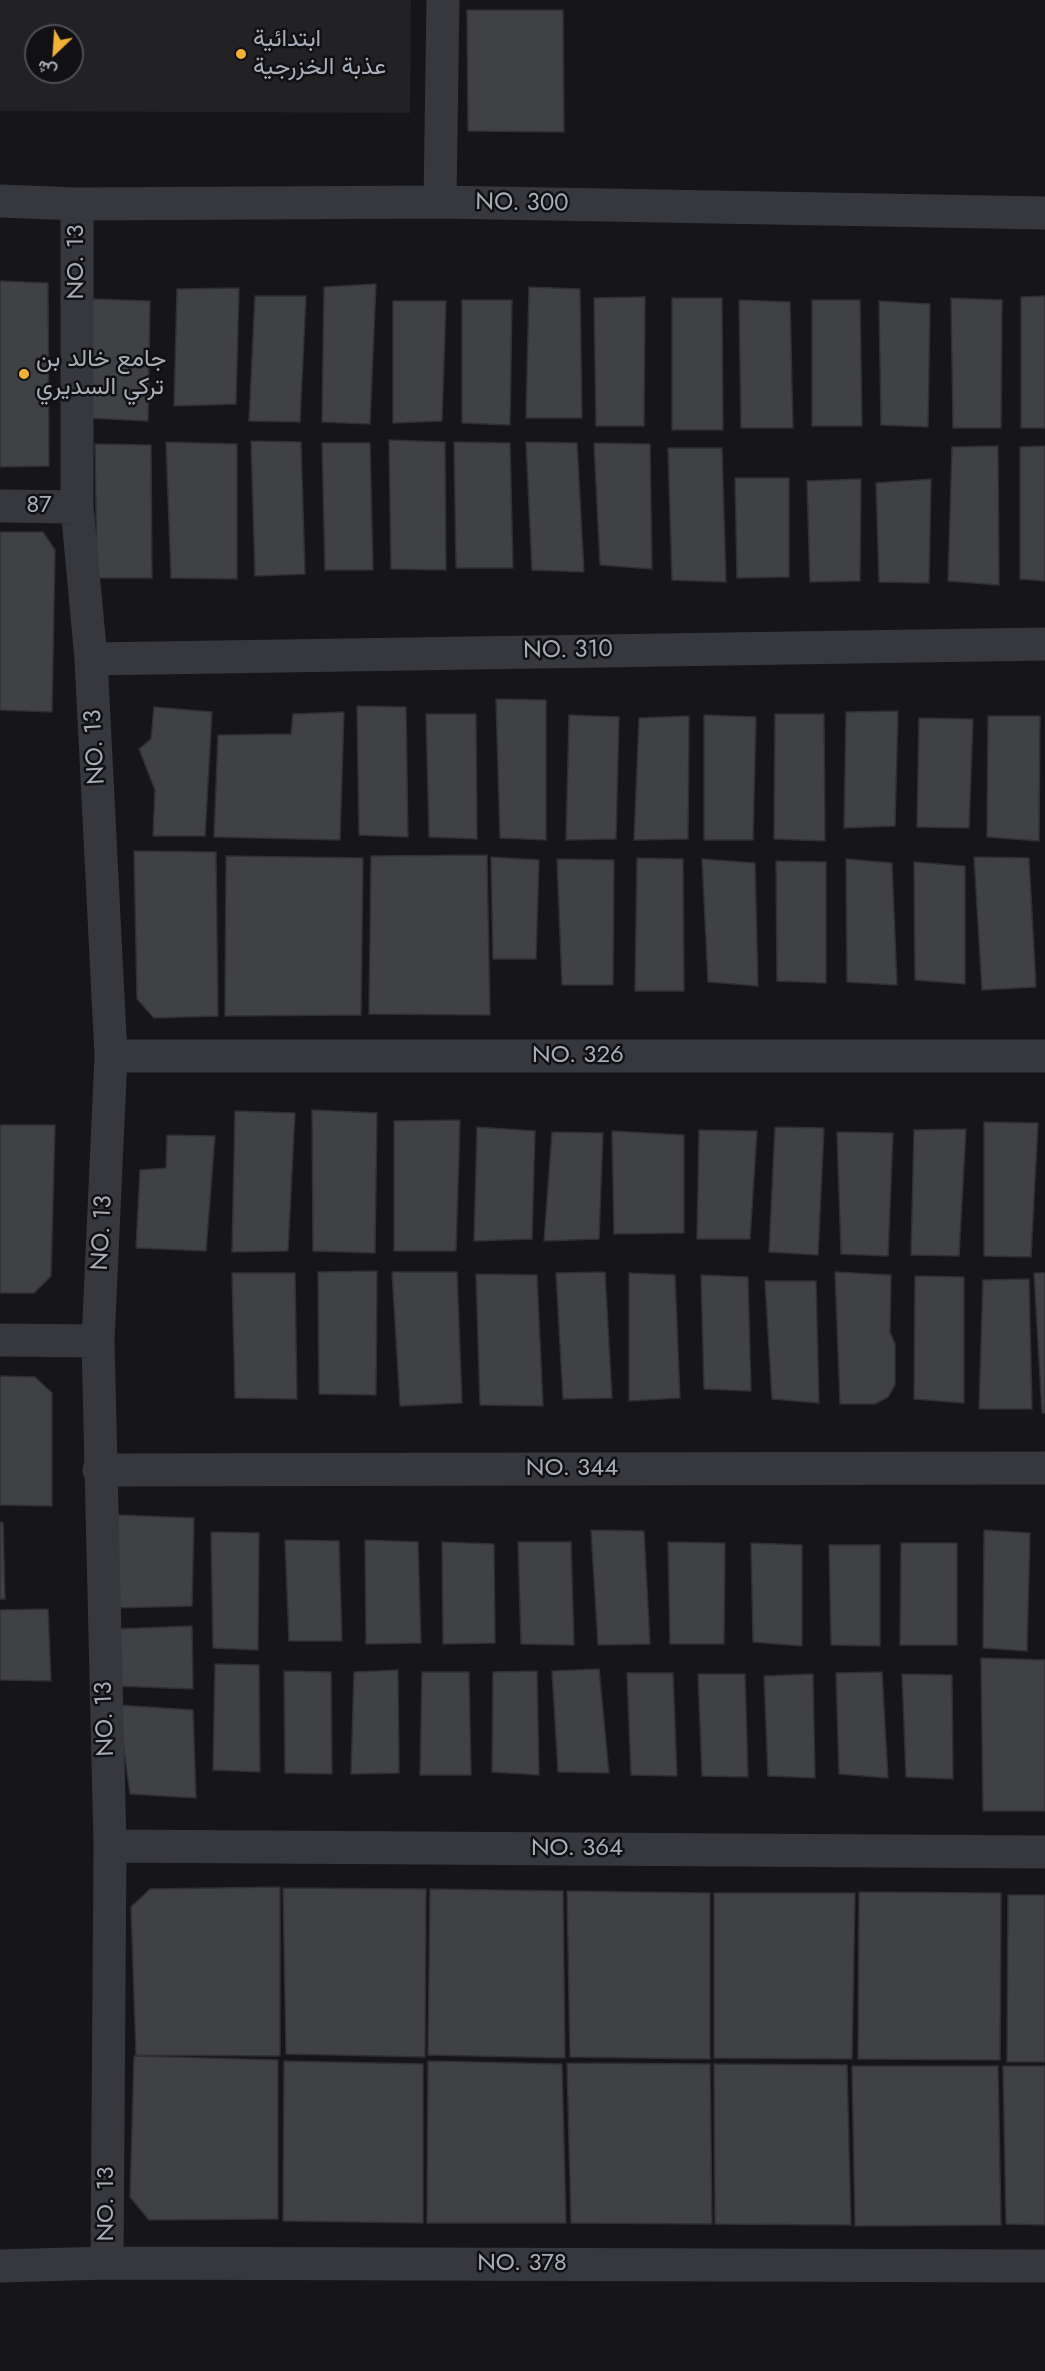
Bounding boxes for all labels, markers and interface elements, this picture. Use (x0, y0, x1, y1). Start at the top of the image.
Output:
north arrow (24, 24, 84, 84)
place label: ابتدائية عذبة الخزرجية (253, 26, 386, 82)
marker: ابتدائية عذبة الخزرجية (234, 47, 248, 61)
text: ش (33, 54, 61, 83)
street label: NO. 300 (475, 189, 569, 219)
street label: NO. 13 (63, 224, 91, 300)
place label: جامع خالد بن تركي السديري (36, 346, 166, 402)
marker: جامع خالد بن تركي السديري (17, 367, 31, 381)
street label: 87 (26, 492, 52, 520)
street label: NO. 310 (523, 636, 613, 666)
street label: NO. 13 (80, 709, 112, 785)
street label: NO. 326 (532, 1042, 624, 1070)
street label: NO. 13 (87, 1195, 119, 1271)
street label: NO. 344 (526, 1455, 618, 1483)
street label: NO. 13 (90, 1681, 122, 1757)
street label: NO. 364 (531, 1835, 623, 1863)
street label: NO. 13 (93, 2166, 121, 2242)
street label: NO. 378 (477, 2250, 567, 2278)

